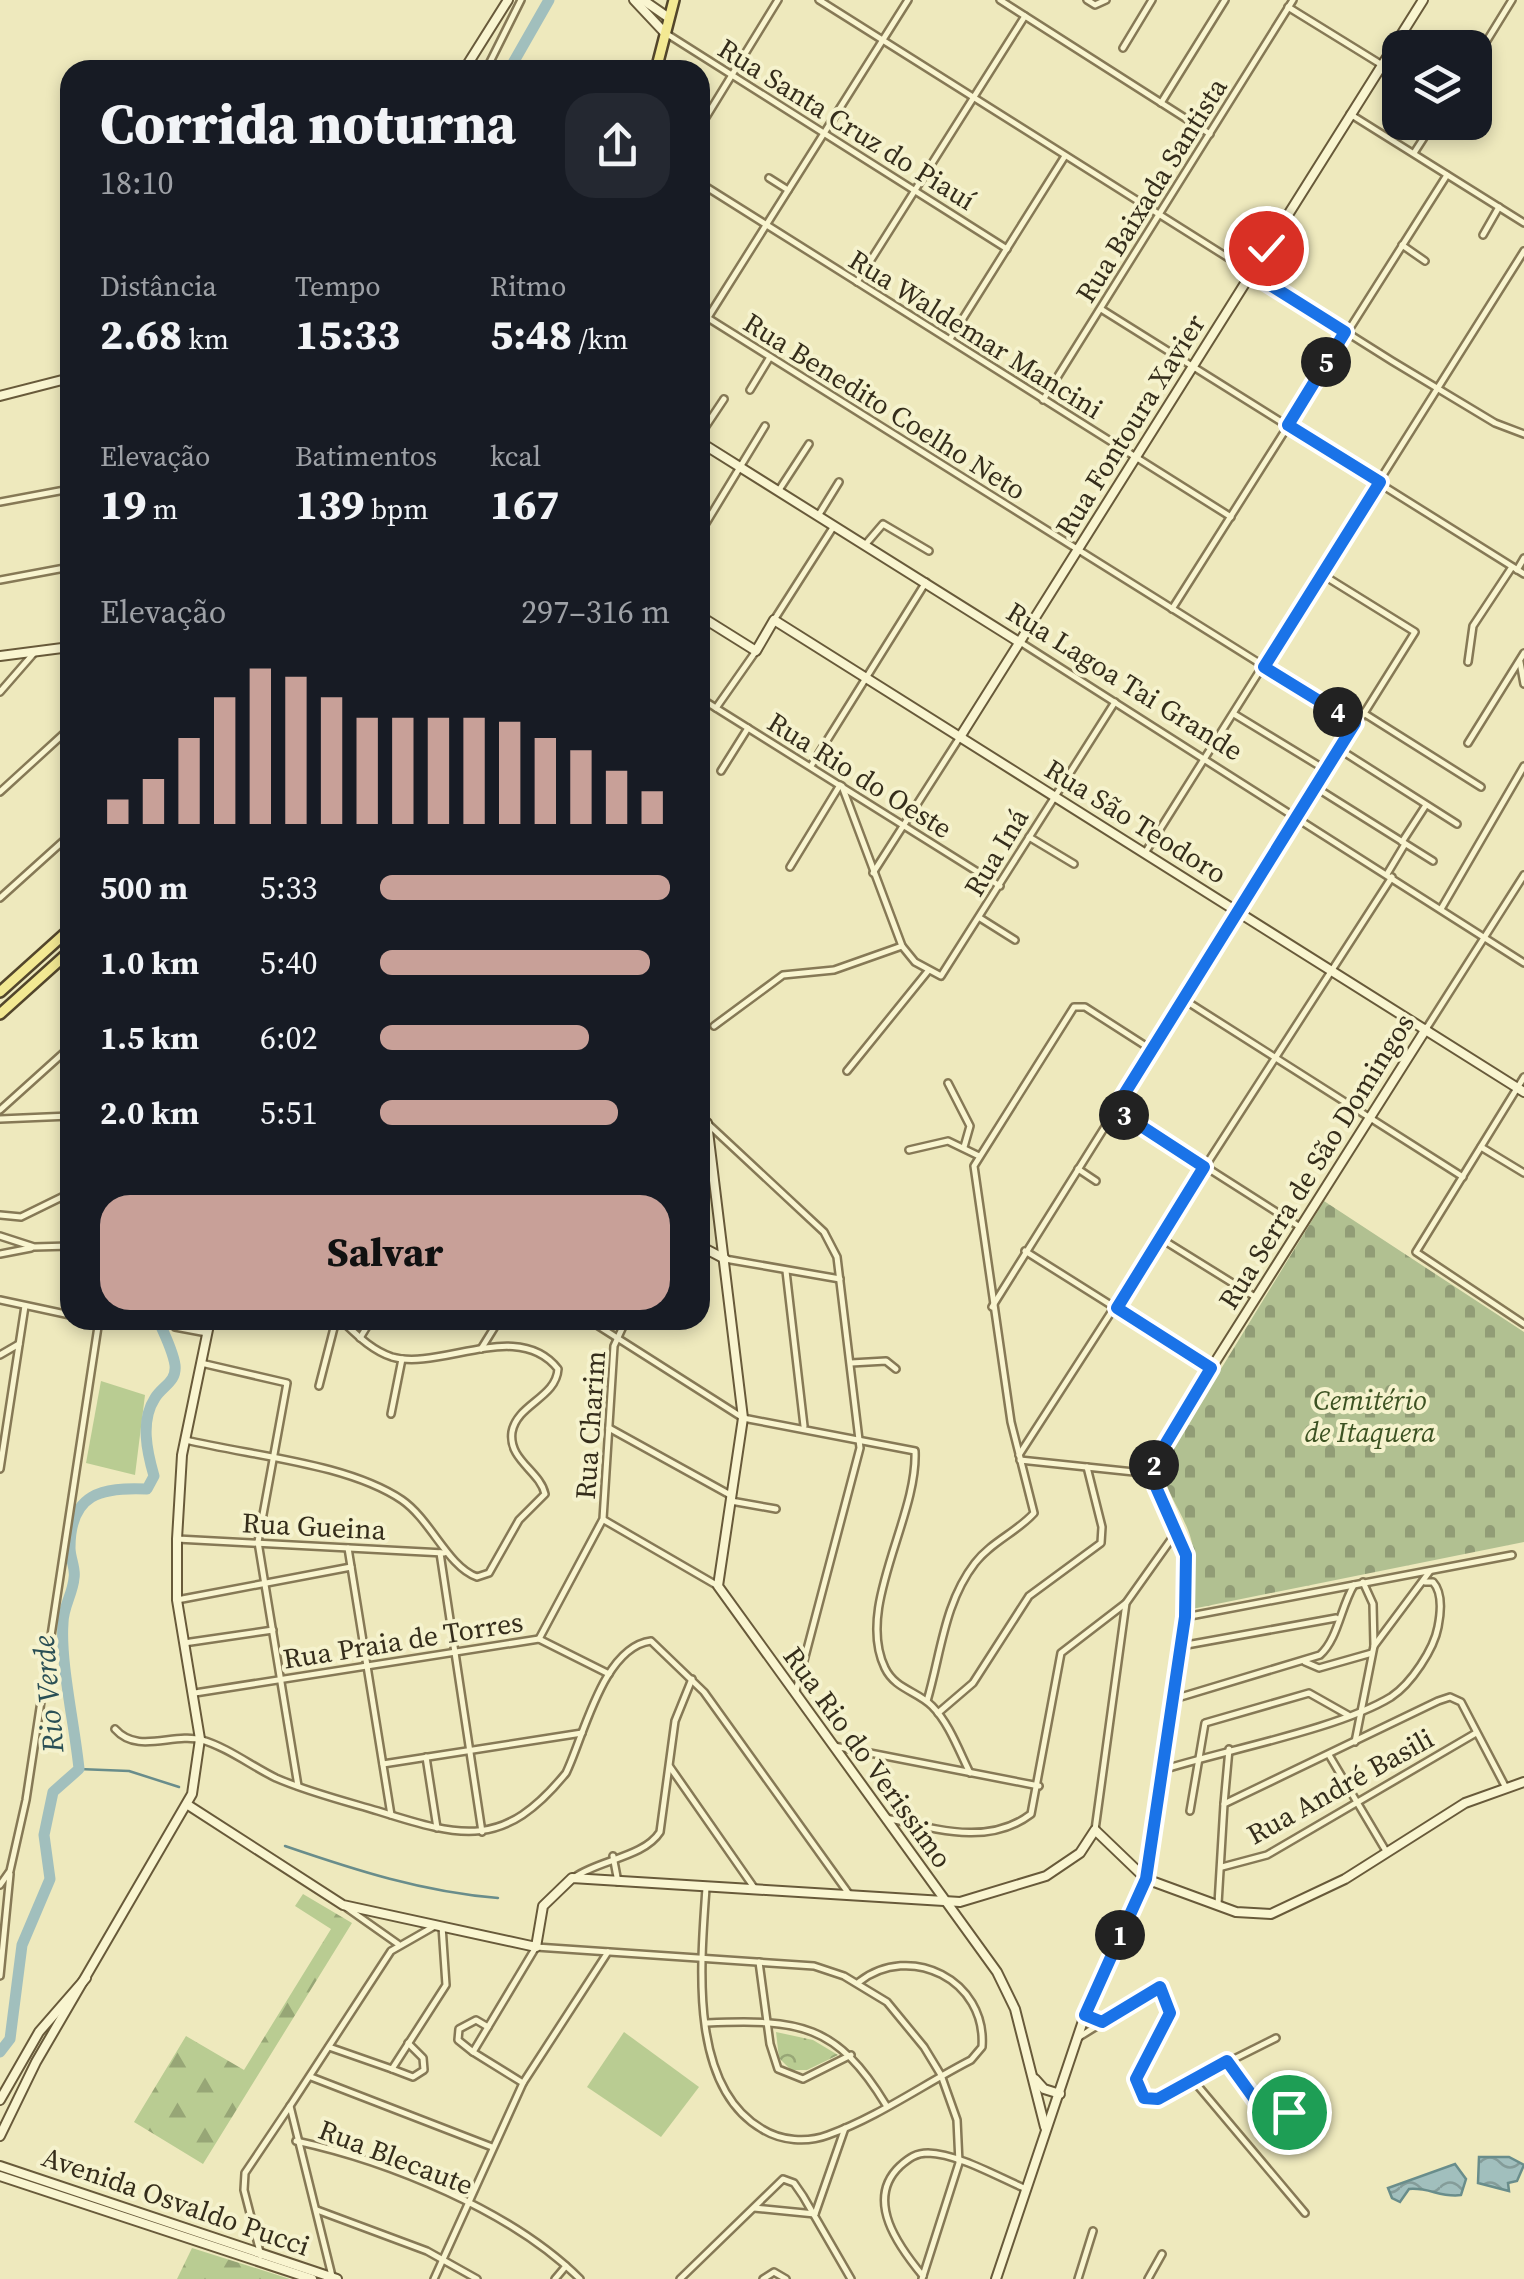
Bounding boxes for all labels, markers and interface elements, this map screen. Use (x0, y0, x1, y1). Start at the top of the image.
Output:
street label: Rua Santa Cruz do Piauí (711, 29, 983, 219)
map controls (1382, 30, 1492, 140)
button: layers (1382, 30, 1492, 140)
street label: Rua Baixada Santista (1066, 70, 1236, 310)
text: Corrida noturna (100, 86, 516, 161)
button: share (565, 93, 670, 198)
text: 18:10 (100, 161, 174, 205)
pin (1224, 206, 1309, 291)
icon: check (1239, 221, 1294, 276)
street label: Rua Waldemar Mancini (842, 240, 1110, 428)
text: Distância (100, 267, 217, 305)
text: Tempo (295, 267, 381, 305)
text: Ritmo (490, 267, 566, 305)
street label: Rua Benedito Coelho Neto (736, 303, 1034, 509)
text: 2.68 (100, 305, 182, 363)
text: 15:33 (295, 305, 400, 363)
text: 5:48 (490, 305, 572, 363)
street label: Rua Fontoura Xavier (1046, 306, 1214, 543)
text: km (182, 320, 229, 358)
text: /km (572, 320, 628, 358)
pin: 5 (1301, 337, 1351, 387)
text: 5 (1318, 343, 1334, 381)
text: Elevação (100, 437, 210, 475)
text: Batimentos (295, 437, 437, 475)
text: kcal (490, 437, 541, 475)
text: 19 (100, 475, 146, 533)
text: 139 (295, 475, 364, 533)
text: 167 (490, 475, 559, 533)
text: m (146, 490, 178, 528)
text: bpm (364, 490, 428, 528)
text: Elevação (100, 590, 226, 634)
text: 297–316 m (521, 590, 670, 634)
street label: Rua Lagoa Tai Grande (999, 593, 1251, 769)
pin: 4 (1313, 687, 1363, 737)
text: 4 (1330, 693, 1346, 731)
street label: Rua Rio do Oeste (761, 703, 959, 847)
street label: Rua São Teodoro (1038, 750, 1234, 892)
street label: Rua Iná (955, 800, 1038, 903)
text: 500 m (100, 866, 188, 910)
text: 5:33 (260, 866, 318, 910)
text: 1.0 km (100, 941, 199, 985)
text: 5:40 (260, 941, 318, 985)
street label: Rua Serra de São Domingos (1209, 1006, 1423, 1316)
text: 1.5 km (100, 1016, 199, 1060)
text: 6:02 (260, 1016, 318, 1060)
pin: 3 (1099, 1090, 1149, 1140)
text: 2.0 km (100, 1091, 199, 1135)
text: 5:51 (260, 1091, 318, 1135)
text: 3 (1116, 1096, 1132, 1134)
button: Salvar (100, 1195, 670, 1310)
street label: Rua Charim (566, 1349, 614, 1501)
park label: Cemitério de Itaquera (1304, 1381, 1436, 1451)
pin: 2 (1129, 1440, 1179, 1490)
text: 2 (1146, 1446, 1162, 1484)
street label: Rua Gueina (241, 1503, 388, 1549)
street label: Rua Praia de Torres (280, 1602, 526, 1678)
water label: Rio Verde (22, 1634, 74, 1755)
street label: Rua Rio do Verissimo (775, 1639, 961, 1875)
street label: Rua André Basili (1240, 1719, 1440, 1853)
pin: 1 (1095, 1910, 1145, 1960)
text: 1 (1112, 1916, 1128, 1954)
pin (1247, 2070, 1332, 2155)
icon: arrive (1262, 2085, 1317, 2140)
street label: Rua Blecaute (313, 2110, 479, 2204)
street label: Avenida Osvaldo Pucci (37, 2137, 315, 2265)

